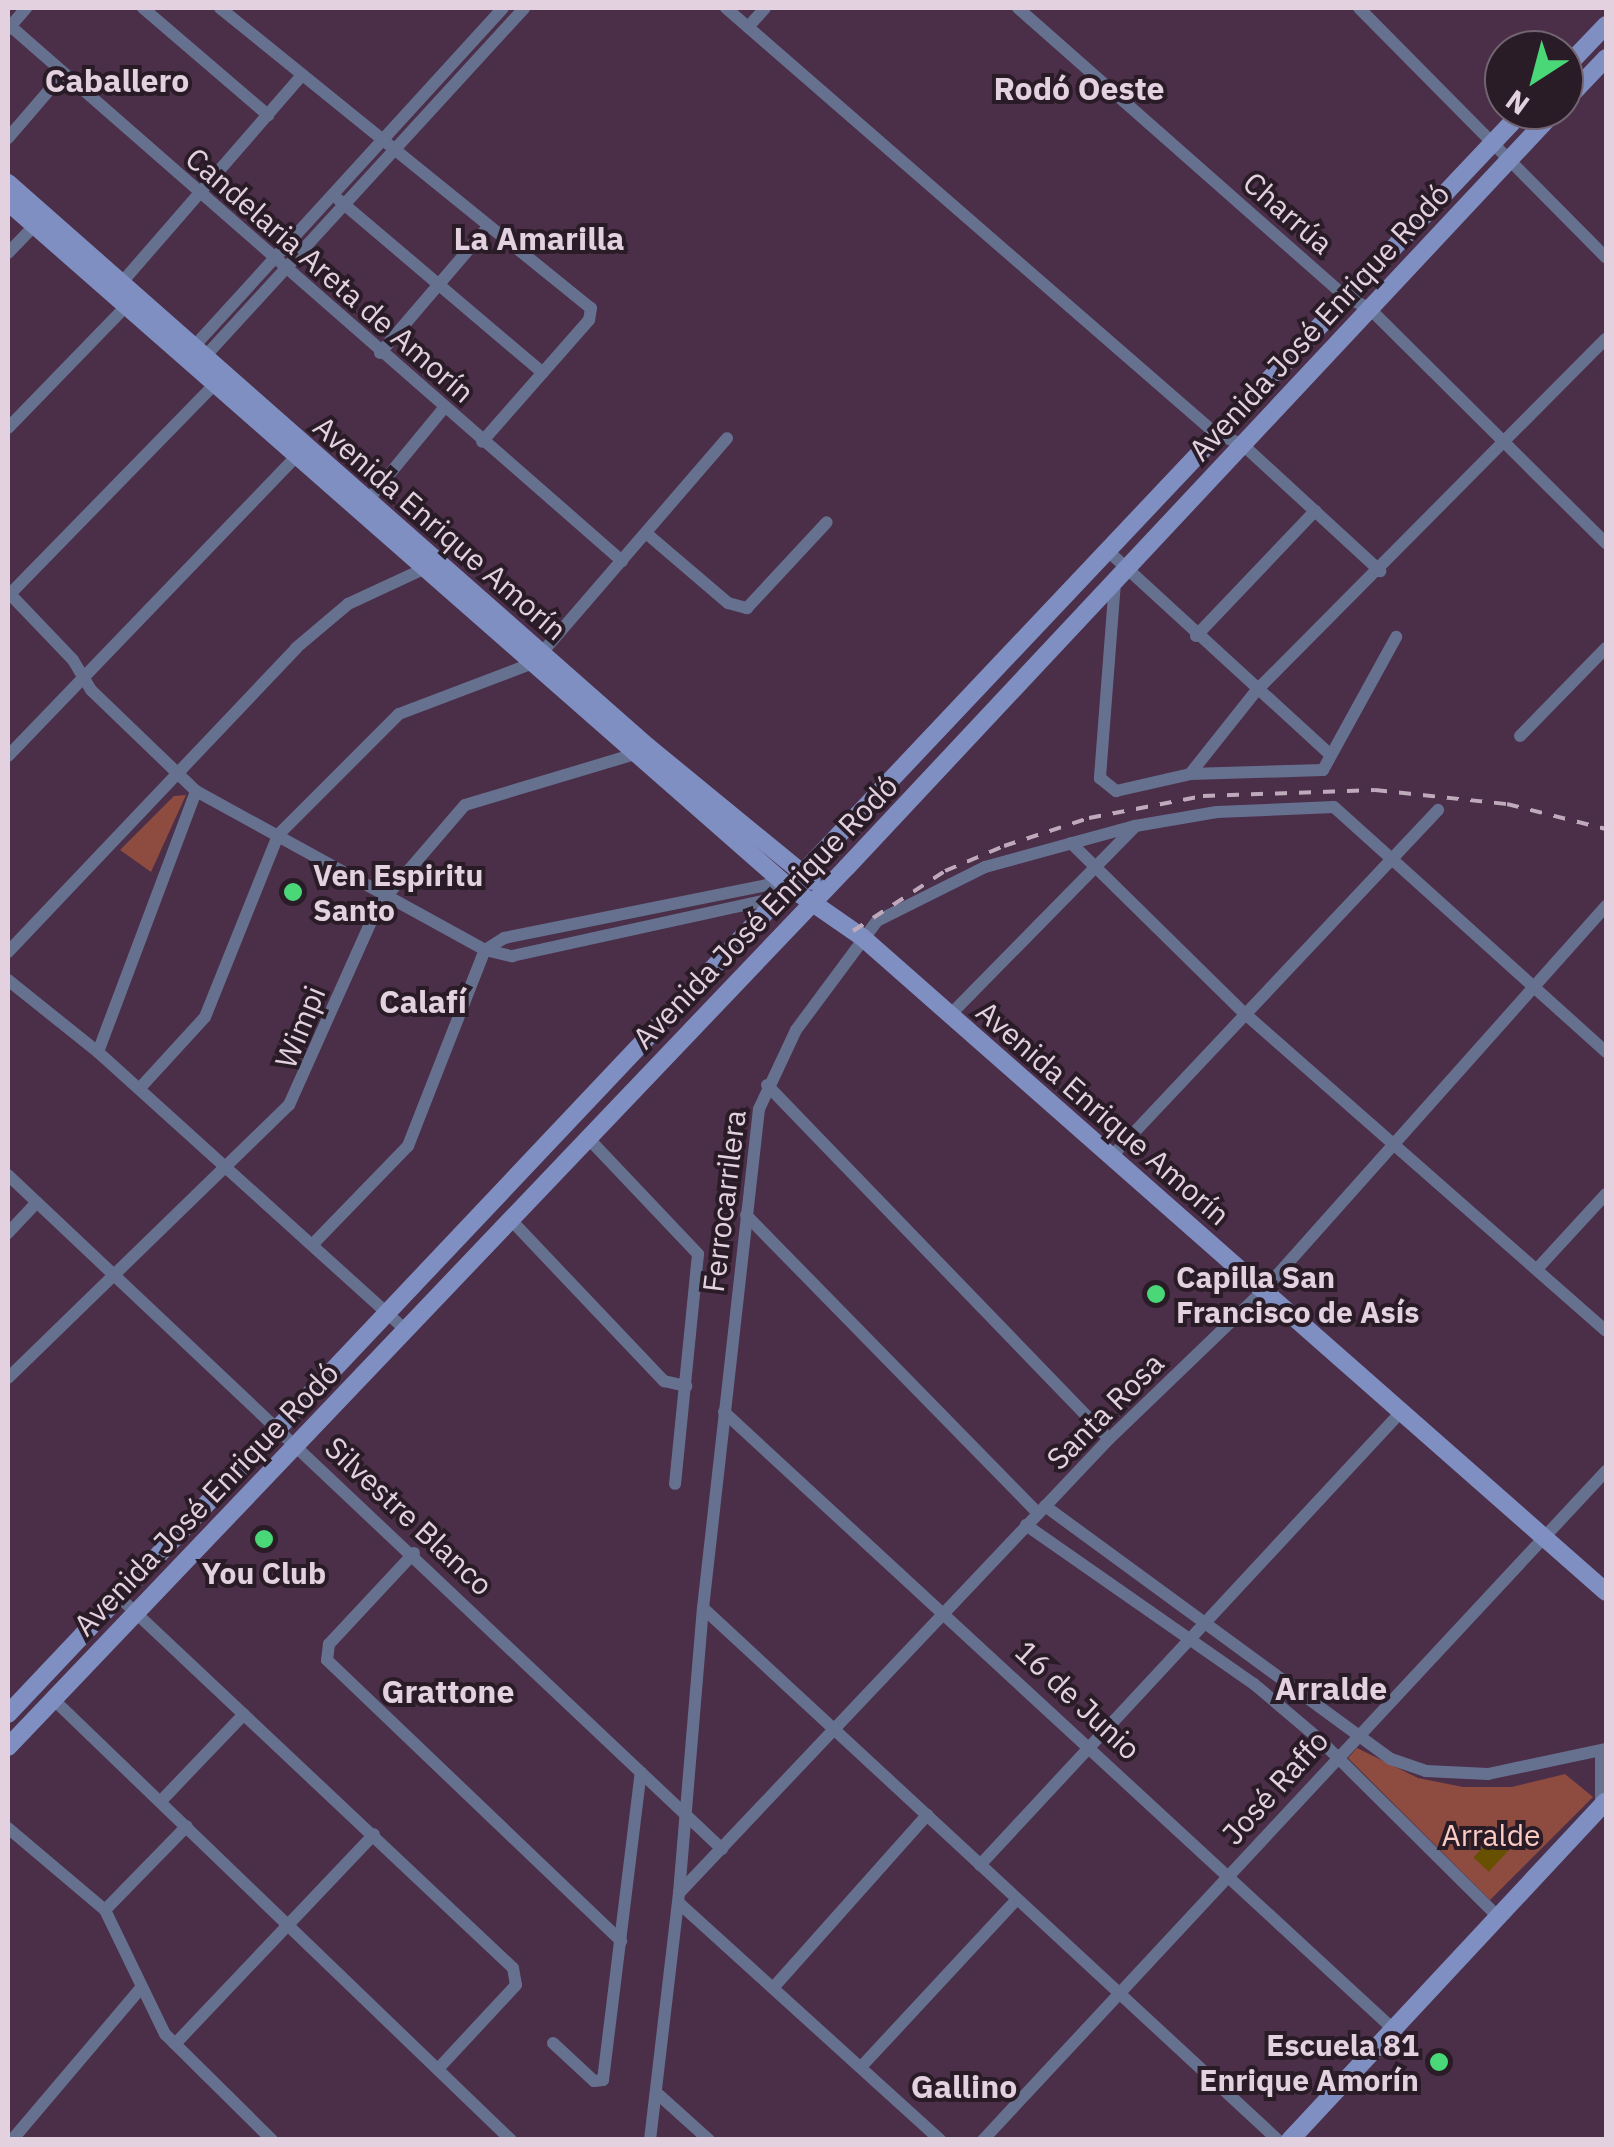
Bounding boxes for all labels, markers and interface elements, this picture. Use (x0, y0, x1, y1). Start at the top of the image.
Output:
north arrow (1484, 30, 1584, 130)
district label: Caballero (45, 61, 189, 99)
district label: Rodó Oeste (993, 69, 1165, 107)
text: N (1498, 82, 1536, 124)
street label: Candelaria Areta de Amorín (178, 140, 482, 410)
street label: Charrúa (1236, 164, 1340, 262)
street label: Avenida José Enrique Rodó (1181, 176, 1457, 468)
district label: La Amarilla (453, 219, 625, 257)
street label: Avenida Enrique Amorín (306, 408, 574, 648)
street label: Avenida José Enrique Rodó (625, 768, 905, 1056)
place label: Ven Espiritu Santo (313, 857, 483, 928)
marker: Ven Espiritu Santo (282, 881, 304, 903)
street label: Wimpi (267, 981, 333, 1073)
district label: Calafí (379, 982, 467, 1020)
street label: Avenida Enrique Amorín (969, 993, 1237, 1233)
street label: Ferrocarrilera (695, 1108, 753, 1294)
place label: Capilla San Francisco de Asís (1176, 1259, 1419, 1330)
marker: Capilla San Francisco de Asís (1145, 1283, 1167, 1305)
street label: Santa Rosa (1039, 1345, 1171, 1477)
street label: Avenida José Enrique Rodó (66, 1355, 346, 1643)
street label: Silvestre Blanco (318, 1429, 500, 1603)
marker: You Club (253, 1528, 275, 1550)
place label: You Club (202, 1555, 326, 1591)
street label: 16 de Junio (1008, 1633, 1148, 1767)
district label: Arralde (1275, 1669, 1387, 1707)
district label: Grattone (382, 1672, 514, 1710)
street label: José Raffo (1214, 1722, 1336, 1852)
park label: Arralde (1441, 1817, 1541, 1853)
place label: Escuela 81 Enrique Amorín (1199, 2027, 1419, 2098)
marker: Escuela 81 Enrique Amorín (1428, 2051, 1450, 2073)
district label: Gallino (911, 2067, 1017, 2105)

